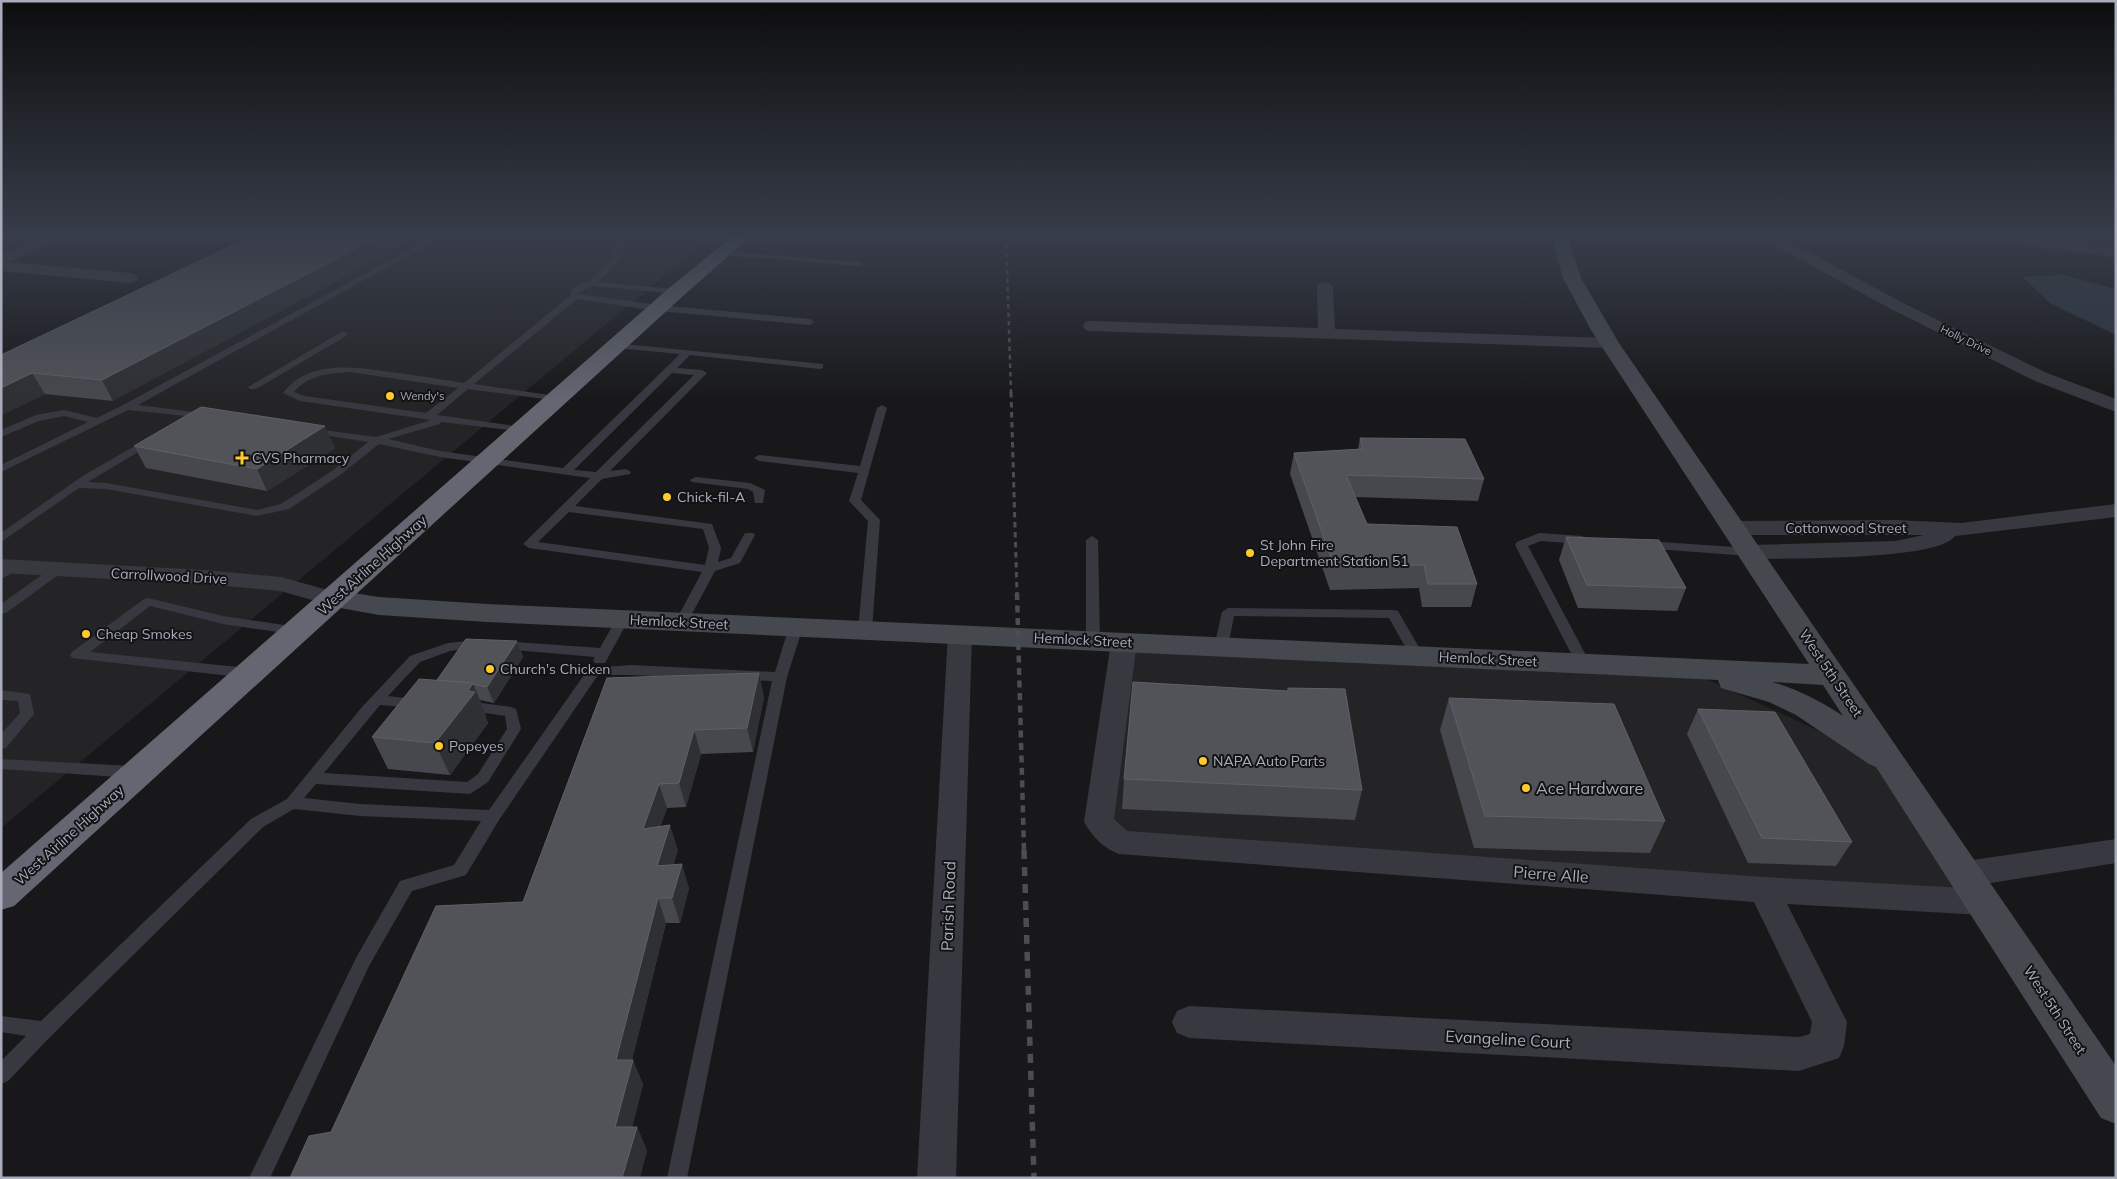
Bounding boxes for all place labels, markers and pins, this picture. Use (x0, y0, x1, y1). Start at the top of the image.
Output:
place label: Wendy's (400, 389, 444, 403)
marker: Wendy's (384, 390, 396, 402)
place label: CVS Pharmacy (252, 449, 350, 467)
marker: CVS Pharmacy (236, 452, 248, 464)
place label: Chick-fil-A (677, 488, 746, 506)
marker: Chick-fil-A (661, 491, 673, 503)
place label: St John Fire Department Station 51 (1260, 536, 1409, 570)
marker: St John Fire Department Station 51 (1244, 547, 1256, 559)
place label: Cheap Smokes (96, 625, 193, 643)
marker: Cheap Smokes (80, 628, 92, 640)
place label: Church's Chicken (500, 660, 611, 678)
marker: Church's Chicken (484, 663, 496, 675)
place label: Popeyes (449, 737, 504, 755)
marker: Popeyes (433, 740, 445, 752)
place label: NAPA Auto Parts (1213, 752, 1325, 770)
marker: NAPA Auto Parts (1197, 755, 1209, 767)
place label: Ace Hardware (1536, 778, 1643, 798)
marker: Ace Hardware (1520, 782, 1532, 794)

